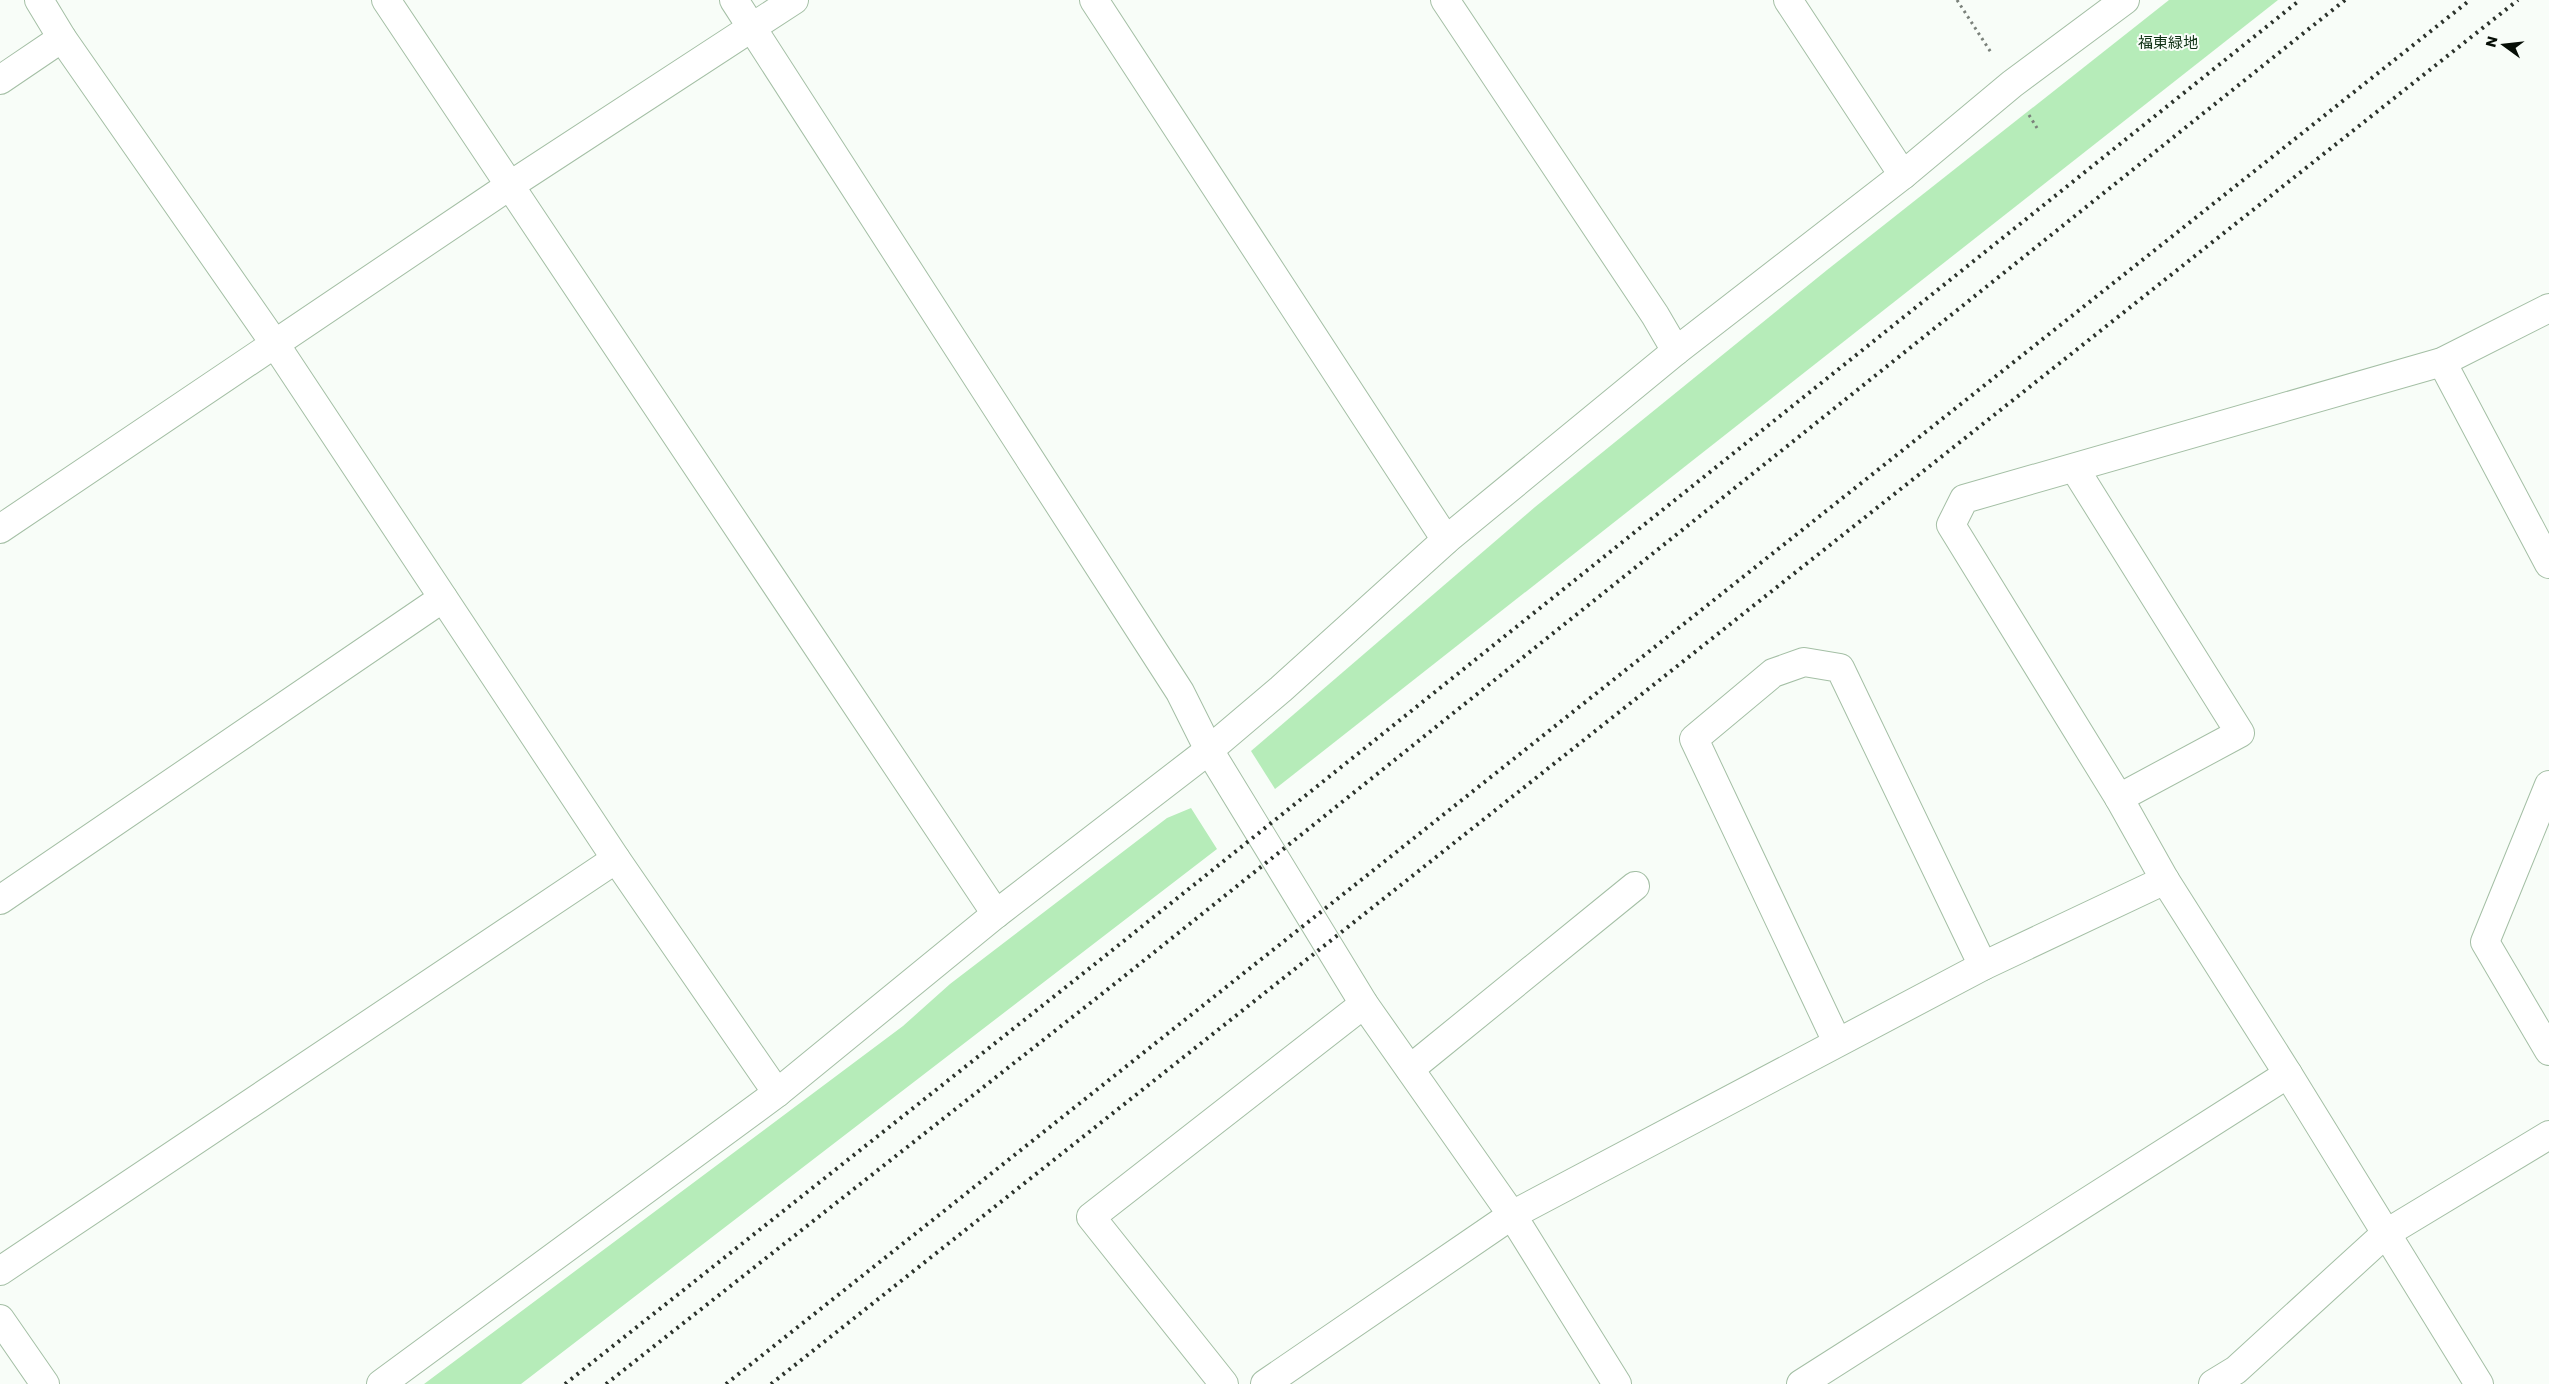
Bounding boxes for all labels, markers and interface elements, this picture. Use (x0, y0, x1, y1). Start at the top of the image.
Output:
north arrow (2479, 20, 2529, 70)
park label: 福東緑地 (2138, 32, 2198, 53)
text: N (2480, 34, 2502, 49)

